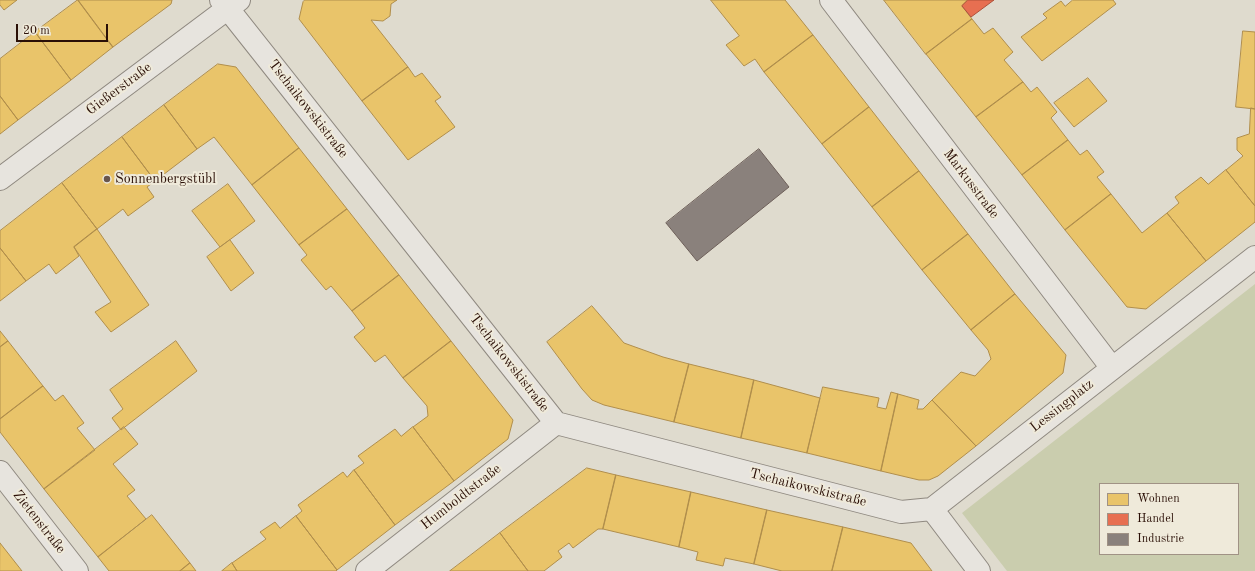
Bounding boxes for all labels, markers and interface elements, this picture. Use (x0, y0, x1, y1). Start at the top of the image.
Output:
scale bar (18, 16, 110, 42)
text: 20 m (23, 25, 50, 37)
street label: Tschaikowskistraße (264, 57, 352, 161)
street label: Gießerstraße (83, 59, 155, 119)
street label: Markusstraße (939, 146, 1003, 222)
place label: Sonnenbergstübl (115, 171, 216, 187)
marker: Sonnenbergstübl (102, 174, 112, 184)
street label: Tschaikowskistraße (465, 311, 553, 415)
street label: Lessingplatz (1027, 376, 1097, 436)
street label: Humboldtstraße (418, 460, 504, 534)
street label: Tschaikowskistraße (748, 465, 868, 511)
legend (1099, 483, 1239, 555)
street label: Zietenstraße (9, 487, 69, 557)
text: Wohnen (1137, 493, 1180, 505)
text: Handel (1137, 513, 1174, 525)
text: Industrie (1137, 533, 1184, 545)

